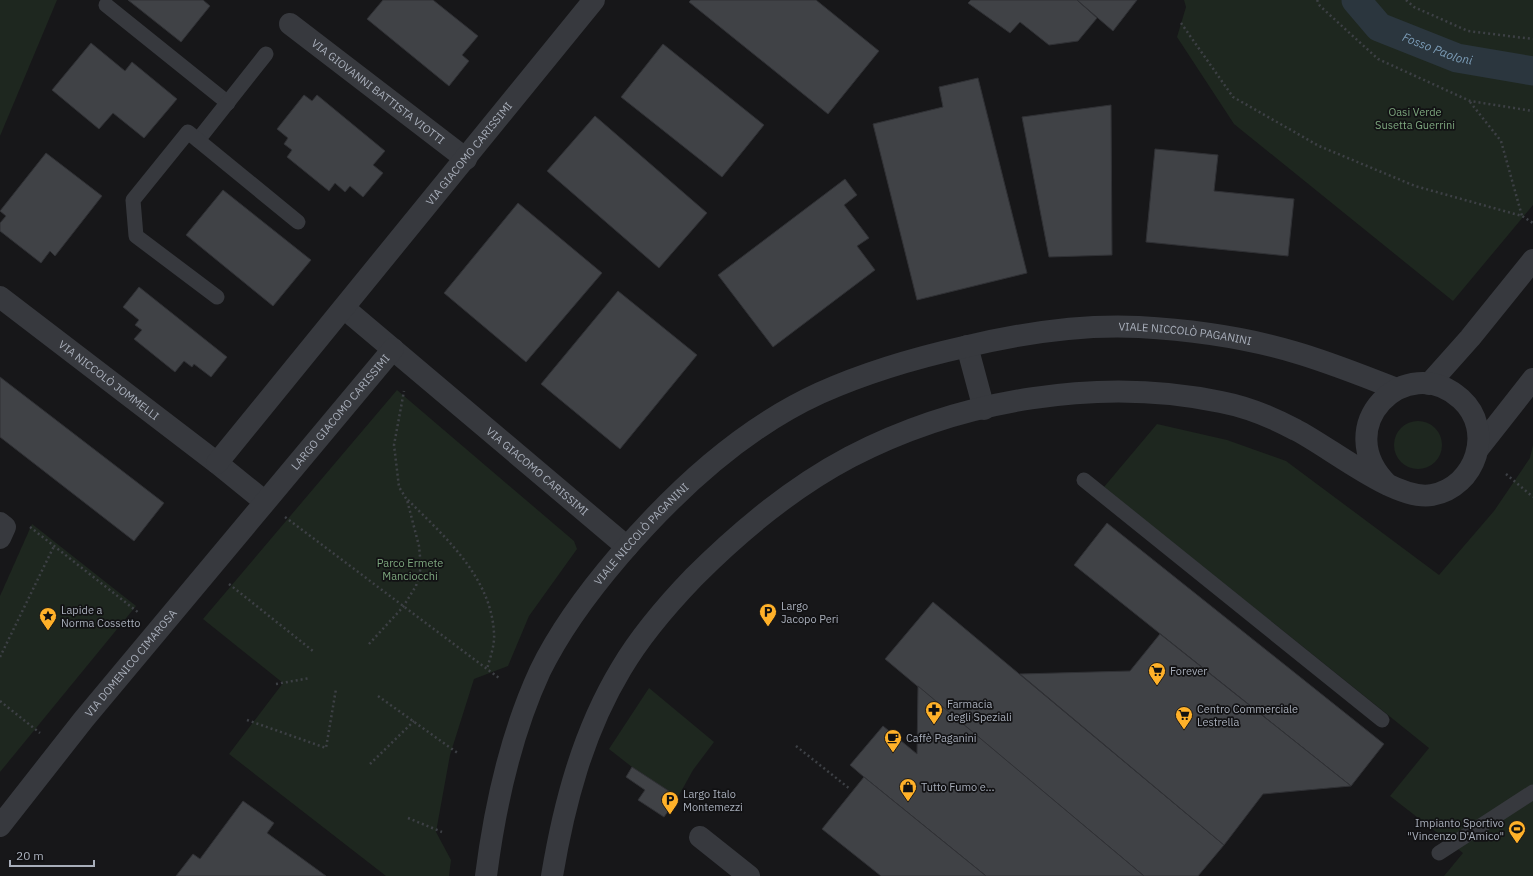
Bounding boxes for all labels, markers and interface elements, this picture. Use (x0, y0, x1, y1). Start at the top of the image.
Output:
water label: Fosso Paoloni (1400, 29, 1474, 68)
street label: VIA GIOVANNI BATTISTA VIOTTI (309, 36, 448, 147)
street label: VIA GIACOMO CARISSIMI (423, 99, 515, 208)
park label: Oasi Verde Susetta Guerrini (1375, 105, 1455, 132)
street label: VIALE NICCOLÒ PAGANINI (1118, 319, 1253, 348)
street label: VIA NICCOLÒ JOMMELLI (56, 337, 162, 423)
street label: LARGO GIACOMO CARISSIMI (288, 351, 393, 473)
street label: VIA GIACOMO CARISSIMI (483, 424, 591, 518)
street label: VIALE NICCOLÒ PAGANINI (591, 480, 692, 588)
park label: Parco Ermete Manciocchi (377, 556, 443, 583)
place label: Largo Jacopo Peri (781, 599, 839, 626)
parking icon: Largo Jacopo Peri (758, 602, 778, 627)
place label: Lapide a Norma Cossetto (61, 603, 140, 630)
place icon: Lapide a Norma Cossetto (38, 606, 58, 631)
street label: VIA DOMENICO CIMAROSA (82, 606, 180, 720)
supermarket icon: Forever (1147, 661, 1167, 686)
place label: Forever (1170, 664, 1207, 678)
place label: Farmacia degli Speziali (947, 697, 1012, 724)
pharmacy icon: Farmacia degli Speziali (924, 700, 944, 725)
place label: Centro Commerciale Lestrella (1197, 702, 1298, 729)
supermarket icon: Centro Commerciale Lestrella (1174, 705, 1194, 730)
cafe icon: Caffè Paganini (883, 728, 903, 753)
place label: Caffè Paganini (906, 731, 977, 745)
shop icon: Tutto Fumo e... (898, 777, 918, 802)
place label: Tutto Fumo e... (921, 780, 995, 794)
place label: Largo Italo Montemezzi (683, 787, 743, 814)
parking icon: Largo Italo Montemezzi (660, 790, 680, 815)
place label: Impianto Sportivo "Vincenzo D'Amico" (1407, 816, 1504, 843)
sports icon: Impianto Sportivo "Vincenzo D'Amico" (1507, 819, 1527, 844)
scale bar (10, 842, 94, 868)
text: 20 m (16, 848, 44, 863)

